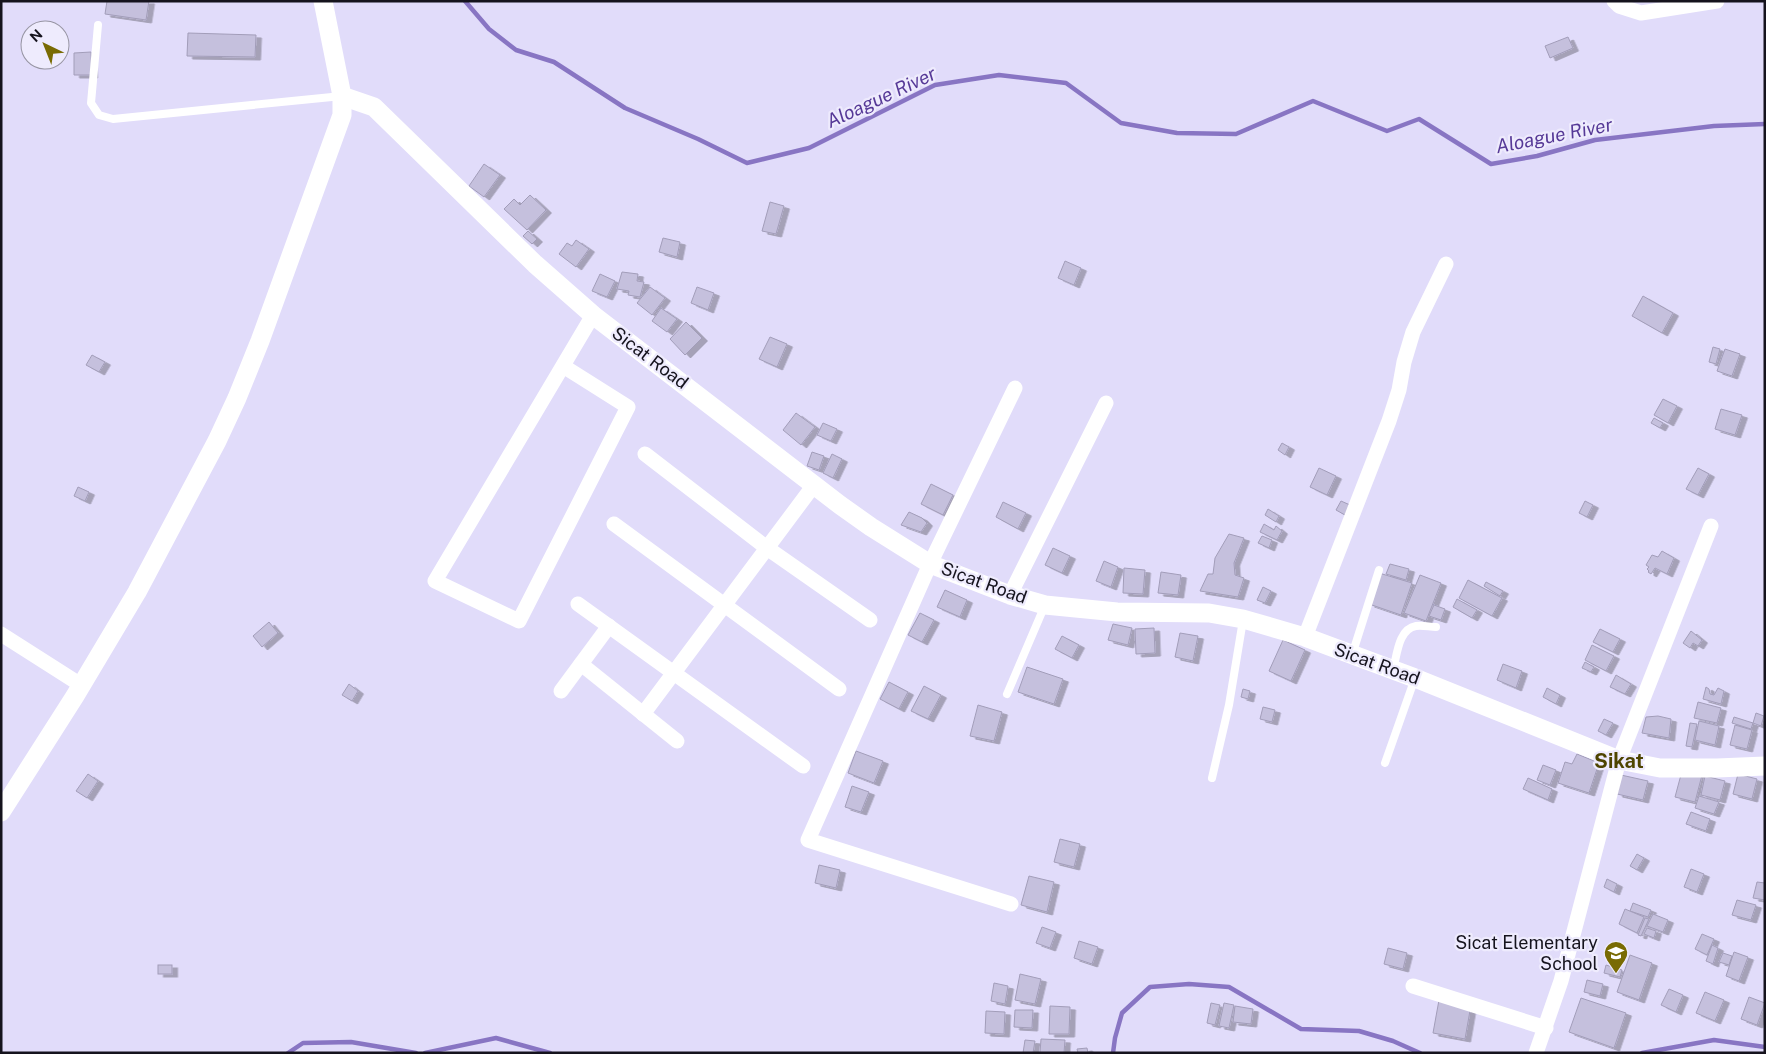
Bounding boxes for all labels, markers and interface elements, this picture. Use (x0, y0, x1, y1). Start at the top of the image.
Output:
north arrow (20, 20, 70, 70)
text: N (27, 26, 46, 45)
water label: Aloague River (823, 62, 940, 132)
water label: Aloague River (1494, 113, 1615, 157)
street label: Sicat Road (608, 322, 692, 393)
street label: Sicat Road (938, 557, 1030, 608)
street label: Sicat Road (1331, 638, 1423, 689)
district label: Sikat (1594, 749, 1644, 773)
place label: Sicat Elementary School (1455, 932, 1598, 974)
school or university icon: Sicat Elementary School (1603, 940, 1629, 974)

